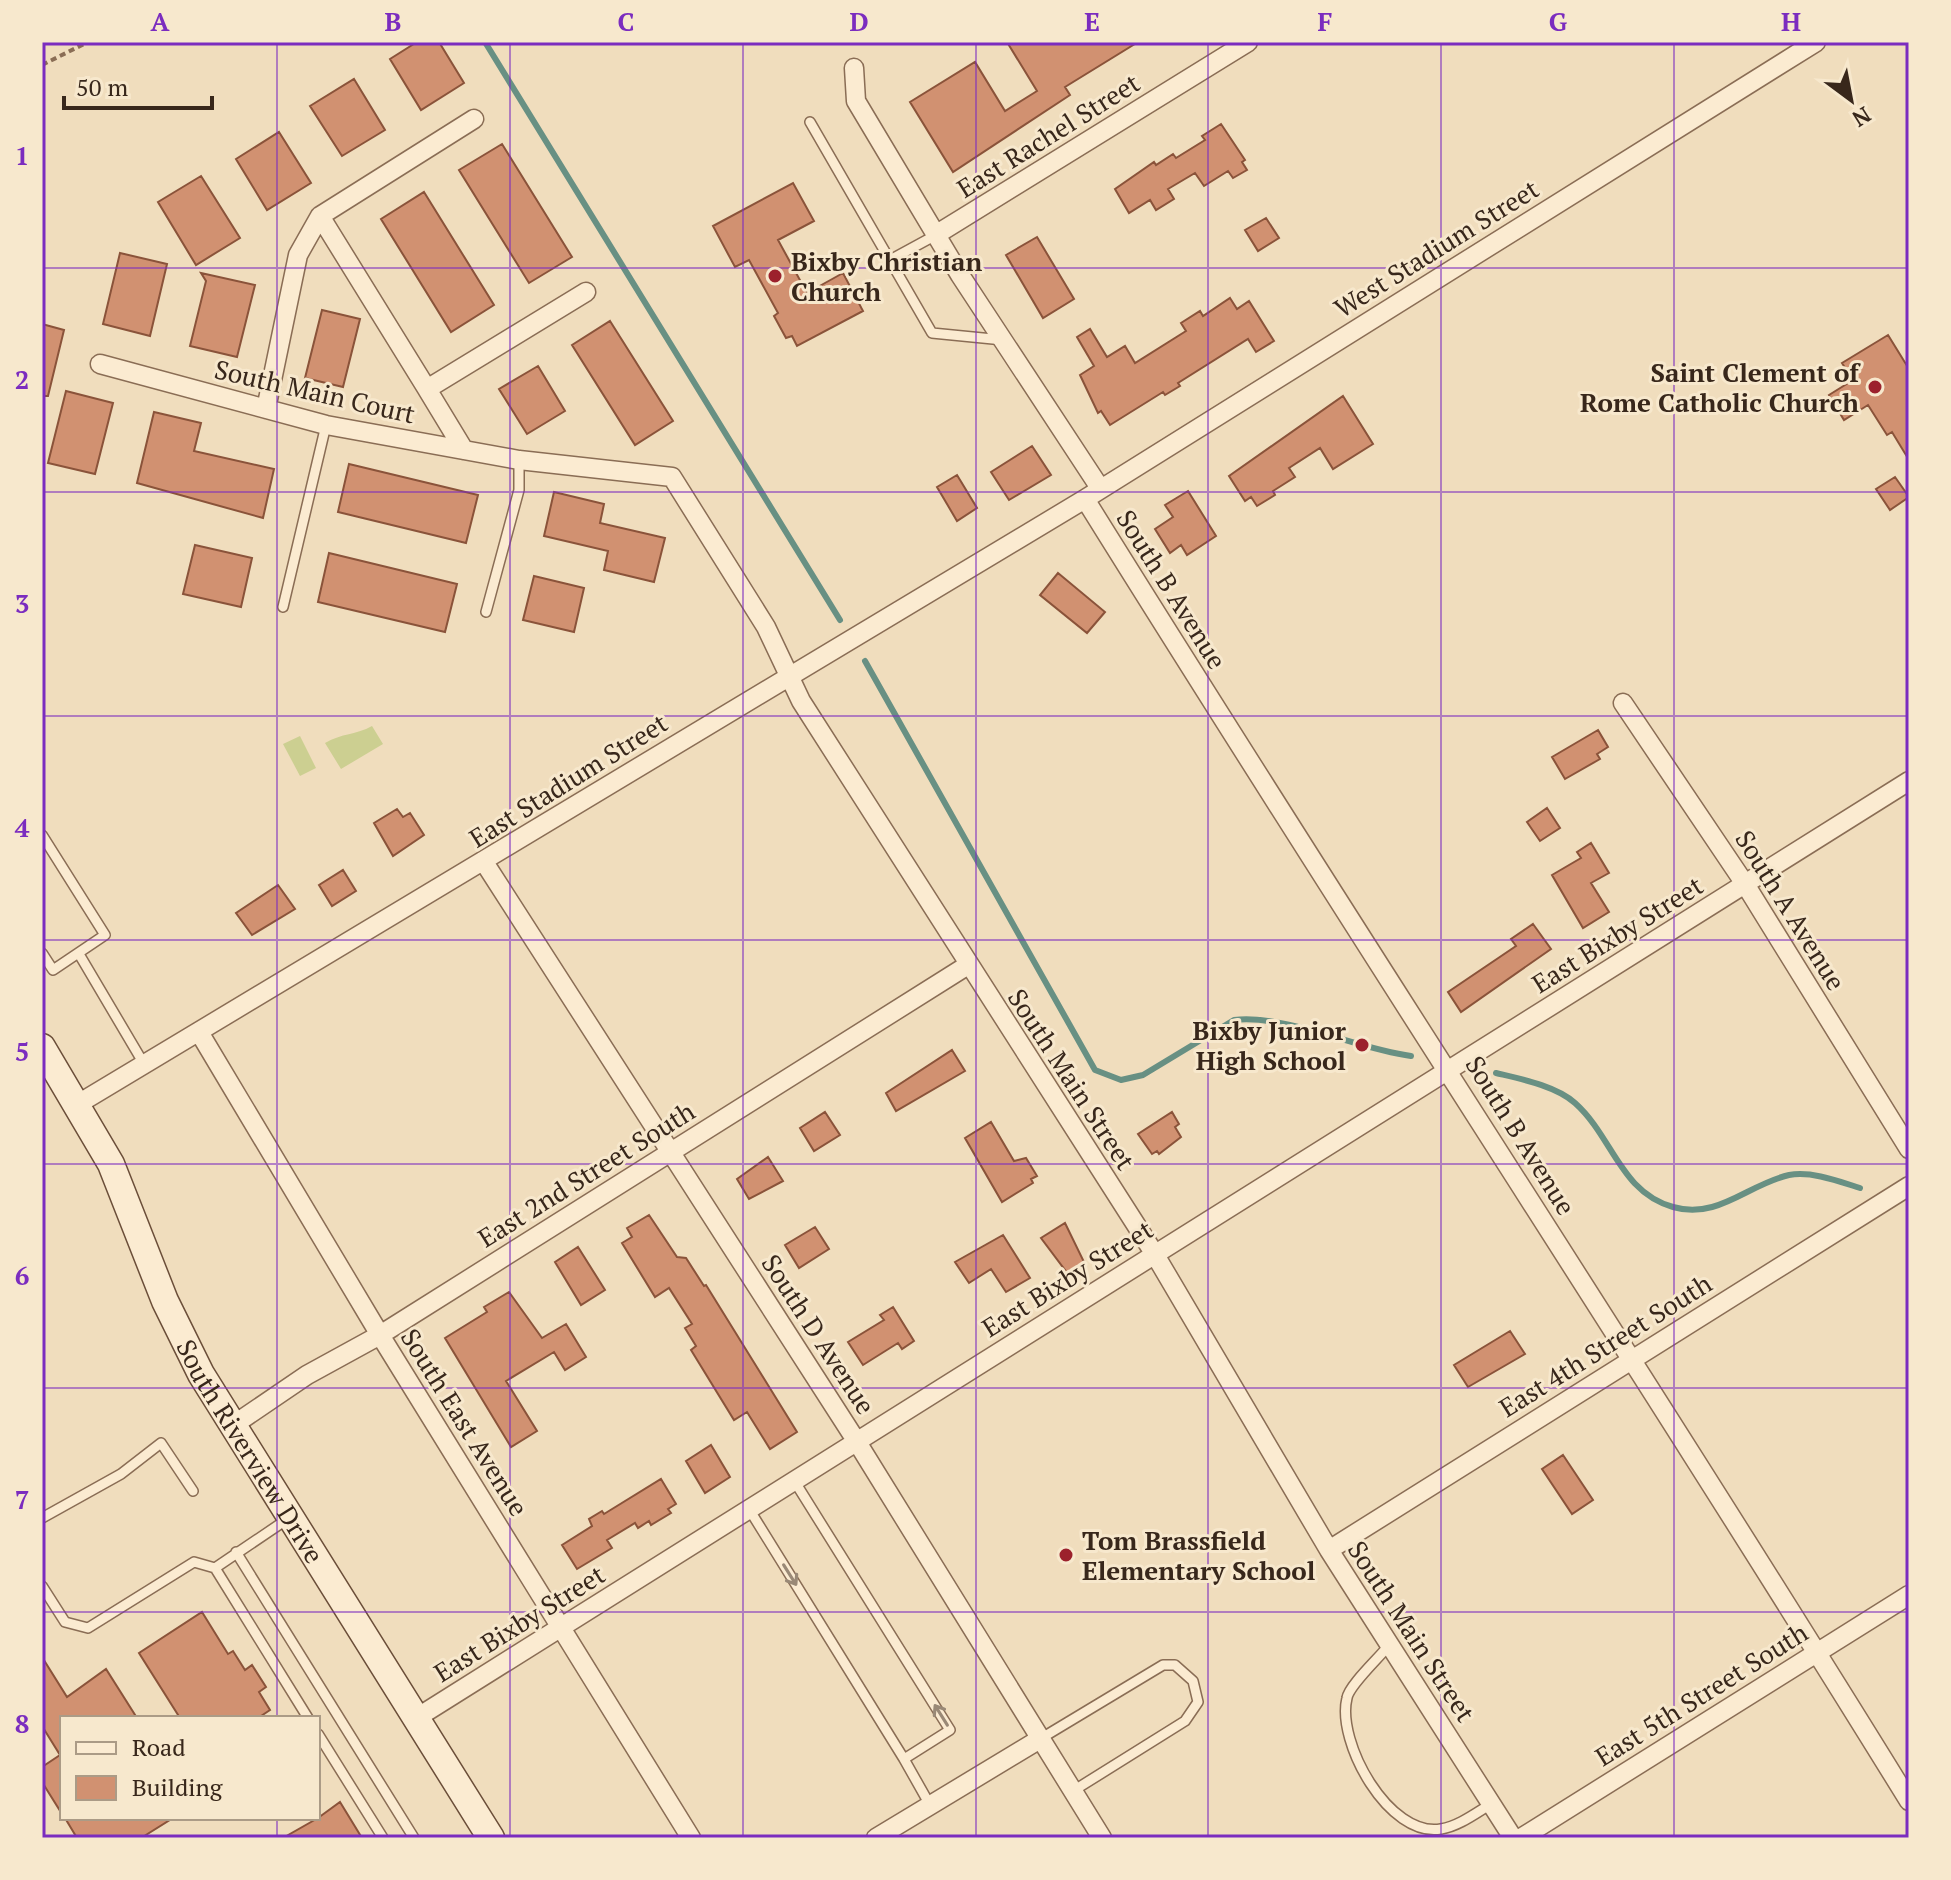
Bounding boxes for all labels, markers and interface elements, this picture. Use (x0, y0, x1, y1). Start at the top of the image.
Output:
text: A (151, 4, 170, 38)
text: B (385, 4, 401, 38)
text: C (618, 4, 634, 38)
text: D (849, 4, 869, 38)
text: E (1084, 4, 1100, 38)
text: F (1318, 4, 1333, 38)
text: G (1549, 4, 1568, 38)
text: H (1781, 4, 1801, 38)
scale bar (64, 60, 212, 110)
north arrow (1811, 60, 1891, 140)
street label: East Rachel Street (950, 65, 1146, 205)
text: 50 m (76, 71, 128, 103)
text: N (1847, 101, 1877, 134)
text: 1 (15, 138, 29, 172)
street label: West Stadium Street (1327, 171, 1545, 325)
place label: Bixby Christian Church (791, 244, 982, 308)
marker: Bixby Christian Church (766, 267, 784, 285)
street label: South Main Court (211, 351, 419, 431)
place label: Saint Clement of Rome Catholic Church (1580, 355, 1861, 419)
text: 2 (15, 362, 29, 396)
marker: Saint Clement of Rome Catholic Church (1866, 378, 1884, 396)
street label: South B Avenue (1110, 503, 1234, 675)
text: 3 (15, 586, 29, 620)
street label: East Stadium Street (463, 705, 674, 855)
text: 4 (15, 810, 30, 844)
street label: South A Avenue (1728, 824, 1854, 996)
street label: East Bixby Street (1525, 868, 1709, 1000)
street label: South Main Street (1001, 982, 1143, 1176)
place label: Bixby Junior High School (1193, 1013, 1347, 1077)
text: 5 (15, 1034, 29, 1068)
marker: Bixby Junior High School (1353, 1036, 1371, 1054)
street label: South B Avenue (1459, 1049, 1583, 1221)
street label: East 2nd Street South (471, 1094, 701, 1254)
street label: East Bixby Street (975, 1212, 1159, 1344)
street label: South D Avenue (755, 1248, 883, 1420)
text: 6 (15, 1258, 29, 1292)
street label: East 4th Street South (1492, 1266, 1718, 1424)
street label: South East Avenue (394, 1322, 536, 1522)
street label: South Riverview Drive (170, 1334, 332, 1569)
text: 7 (15, 1482, 29, 1516)
place label: Tom Brassfield Elementary School (1082, 1523, 1315, 1587)
street label: South Main Street (1341, 1534, 1483, 1728)
marker: Tom Brassfield Elementary School (1057, 1546, 1075, 1564)
street label: East Bixby Street (427, 1557, 611, 1689)
one-way arrow (782, 1563, 798, 1586)
street label: East 5th Street South (1588, 1615, 1814, 1773)
one-way arrow (933, 1705, 949, 1727)
text: 8 (15, 1706, 29, 1740)
legend (60, 1716, 320, 1820)
text: Road (132, 1731, 186, 1763)
text: Building (132, 1771, 223, 1803)

